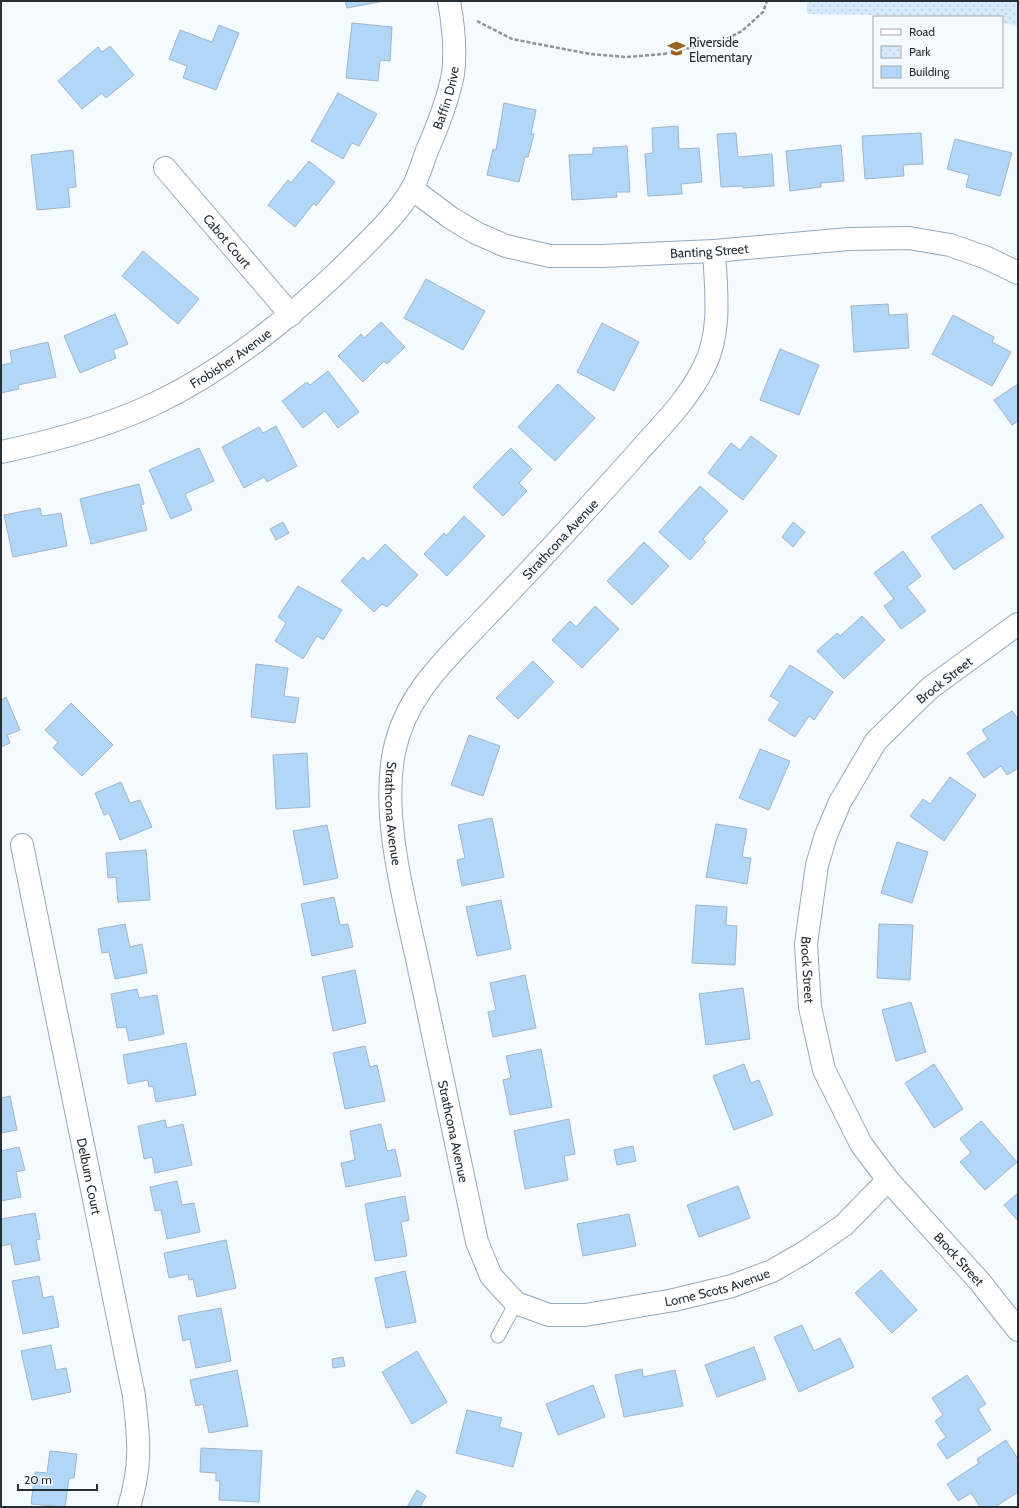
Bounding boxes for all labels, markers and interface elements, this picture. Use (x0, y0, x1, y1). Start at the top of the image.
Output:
legend (873, 16, 1003, 88)
text: Road (909, 24, 935, 39)
place label: Riverside Elementary (689, 34, 753, 65)
school or university icon: Riverside Elementary (666, 39, 686, 59)
text: Park (909, 44, 931, 59)
text: Building (909, 64, 951, 79)
street label: Baffin Drive (429, 66, 462, 132)
street label: Cabot Court (200, 211, 255, 272)
street label: Banting Street (670, 240, 750, 261)
street label: Frobisher Avenue (187, 325, 274, 391)
street label: Strathcona Avenue (519, 495, 602, 582)
street label: Brock Street (913, 653, 976, 707)
street label: Strathcona Avenue (382, 761, 405, 867)
street label: Brock Street (798, 935, 818, 1004)
street label: Strathcona Avenue (435, 1079, 472, 1184)
street label: Delburn Court (74, 1137, 105, 1217)
street label: Brock Street (931, 1229, 988, 1289)
street label: Lorne Scots Avenue (663, 1264, 772, 1309)
scale bar (18, 1466, 97, 1492)
text: 20 m (24, 1472, 52, 1487)

